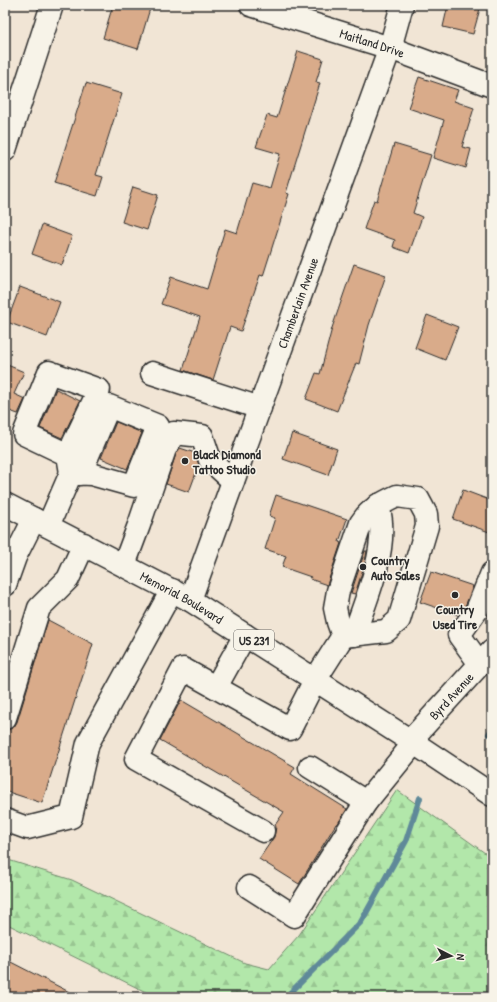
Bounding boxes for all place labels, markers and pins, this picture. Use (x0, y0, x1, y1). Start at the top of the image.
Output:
place label: Black Diamond Tattoo Studio (192, 445, 262, 478)
marker: Black Diamond Tattoo Studio (180, 456, 190, 466)
place label: Country Auto Sales (371, 551, 420, 584)
marker: Country Auto Sales (358, 562, 368, 572)
marker: Country Used Tire (450, 590, 460, 600)
place label: Country Used Tire (433, 600, 478, 633)

